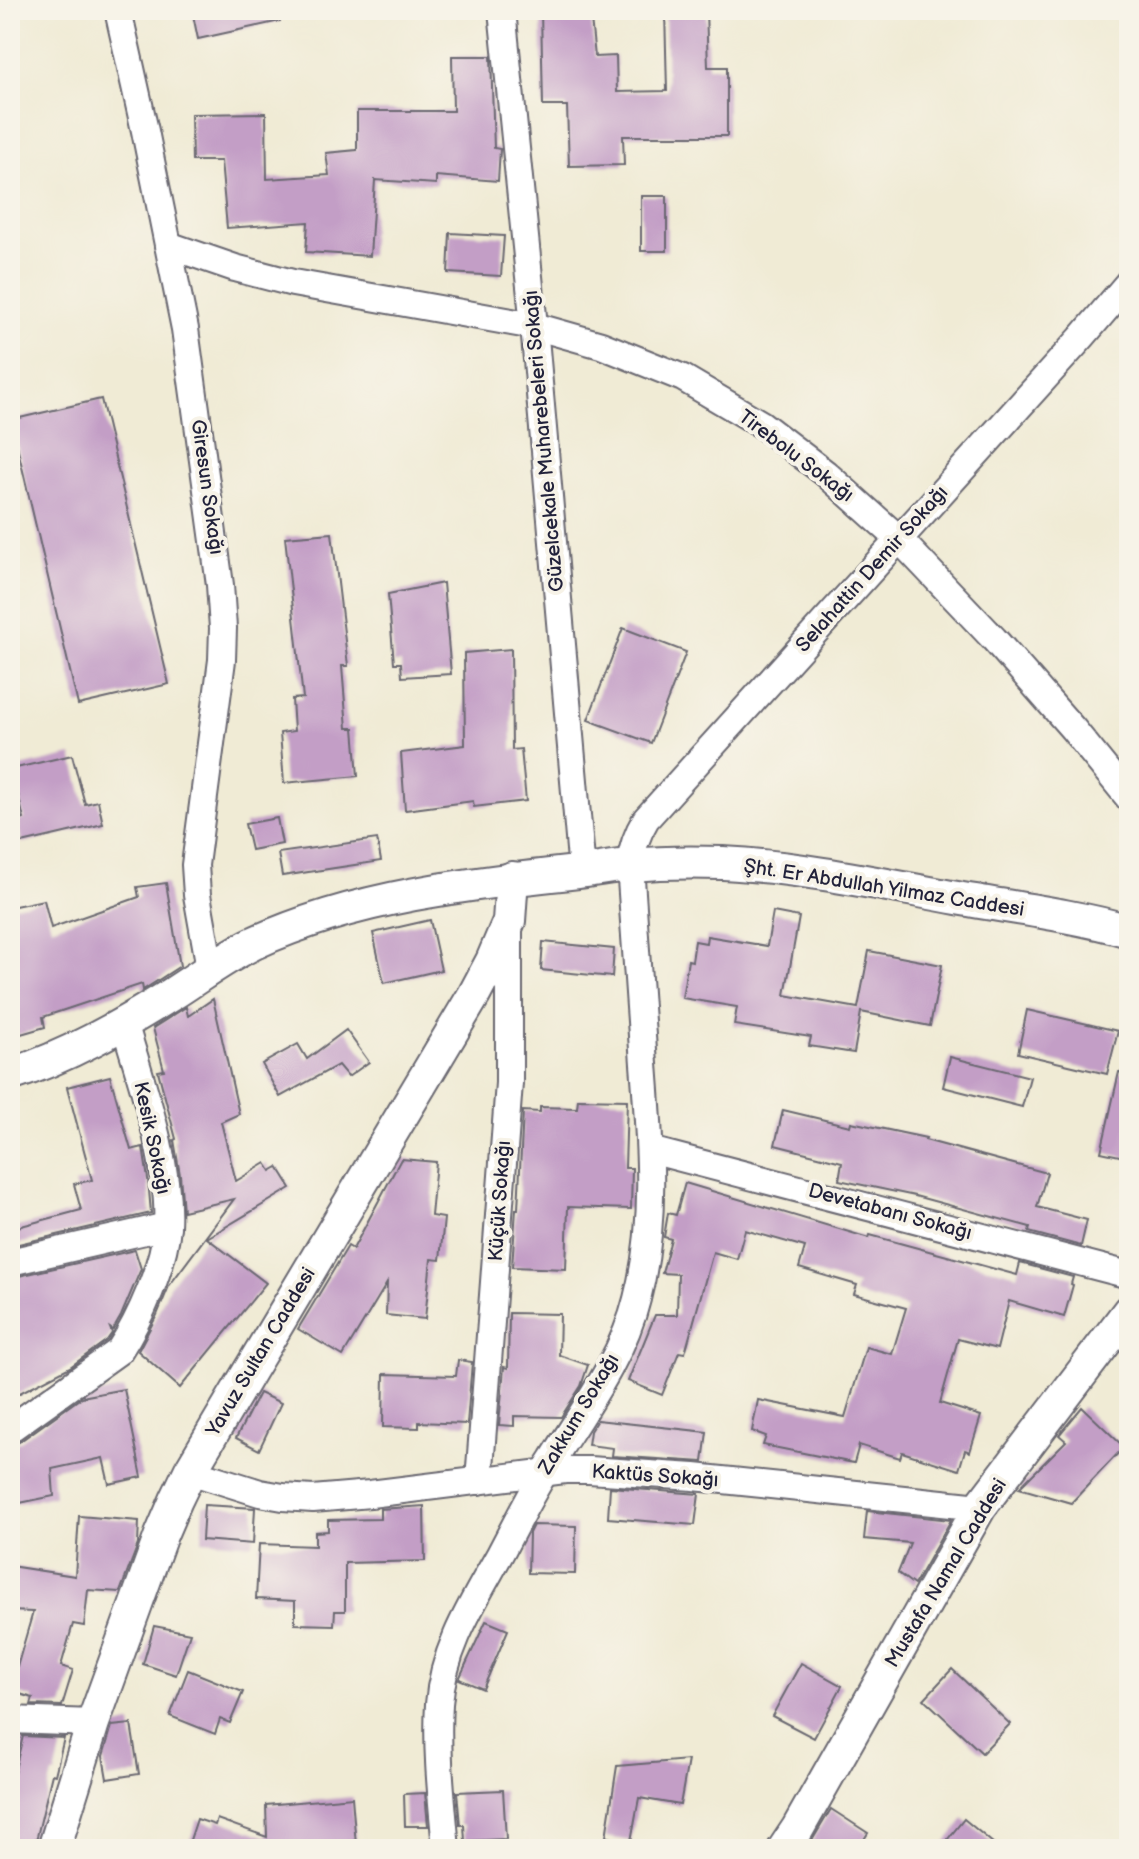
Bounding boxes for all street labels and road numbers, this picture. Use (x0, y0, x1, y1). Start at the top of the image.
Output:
street label: Güzelcekale Muharebeleri Sokağı (519, 289, 569, 593)
street label: Tirebolu Sokağı (734, 405, 858, 507)
street label: Giresun Sokağı (186, 418, 228, 556)
street label: Selahattin Demir Sokağı (791, 481, 953, 657)
street label: Şht. Er Abdullah Yilmaz Caddesi (742, 854, 1026, 922)
street label: Kesik Sokağı (128, 1080, 176, 1196)
street label: Küçük Sokağı (484, 1140, 516, 1262)
street label: Devetabanı Sokağı (806, 1179, 974, 1245)
street label: Yavuz Sultan Caddesi (201, 1263, 321, 1442)
street label: Zakkum Sokağı (533, 1349, 624, 1479)
street label: Kaktüs Sokağı (591, 1460, 719, 1492)
street label: Mustafa Namal Caddesi (880, 1474, 1012, 1672)

